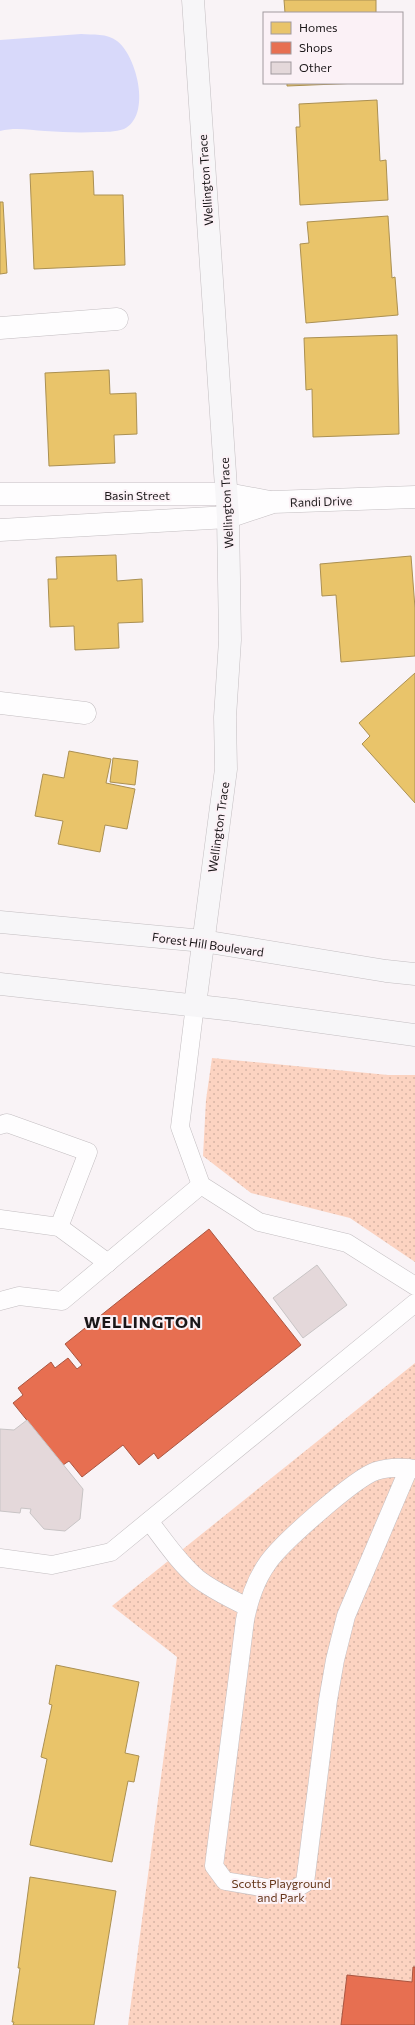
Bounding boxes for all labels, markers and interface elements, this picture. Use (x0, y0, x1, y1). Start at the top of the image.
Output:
legend (263, 12, 403, 84)
text: Homes (299, 20, 337, 34)
text: Shops (299, 40, 333, 54)
text: Other (299, 60, 332, 74)
street label: Wellington Trace (195, 134, 215, 226)
street label: Wellington Trace (217, 457, 235, 549)
street label: Basin Street (104, 488, 170, 502)
street label: Randi Drive (290, 493, 352, 509)
street label: Wellington Trace (205, 781, 231, 873)
street label: Forest Hill Boulevard (151, 929, 265, 959)
district label: WELLINGTON (84, 1312, 202, 1331)
park label: Scotts Playground and Park (231, 1876, 331, 1904)

